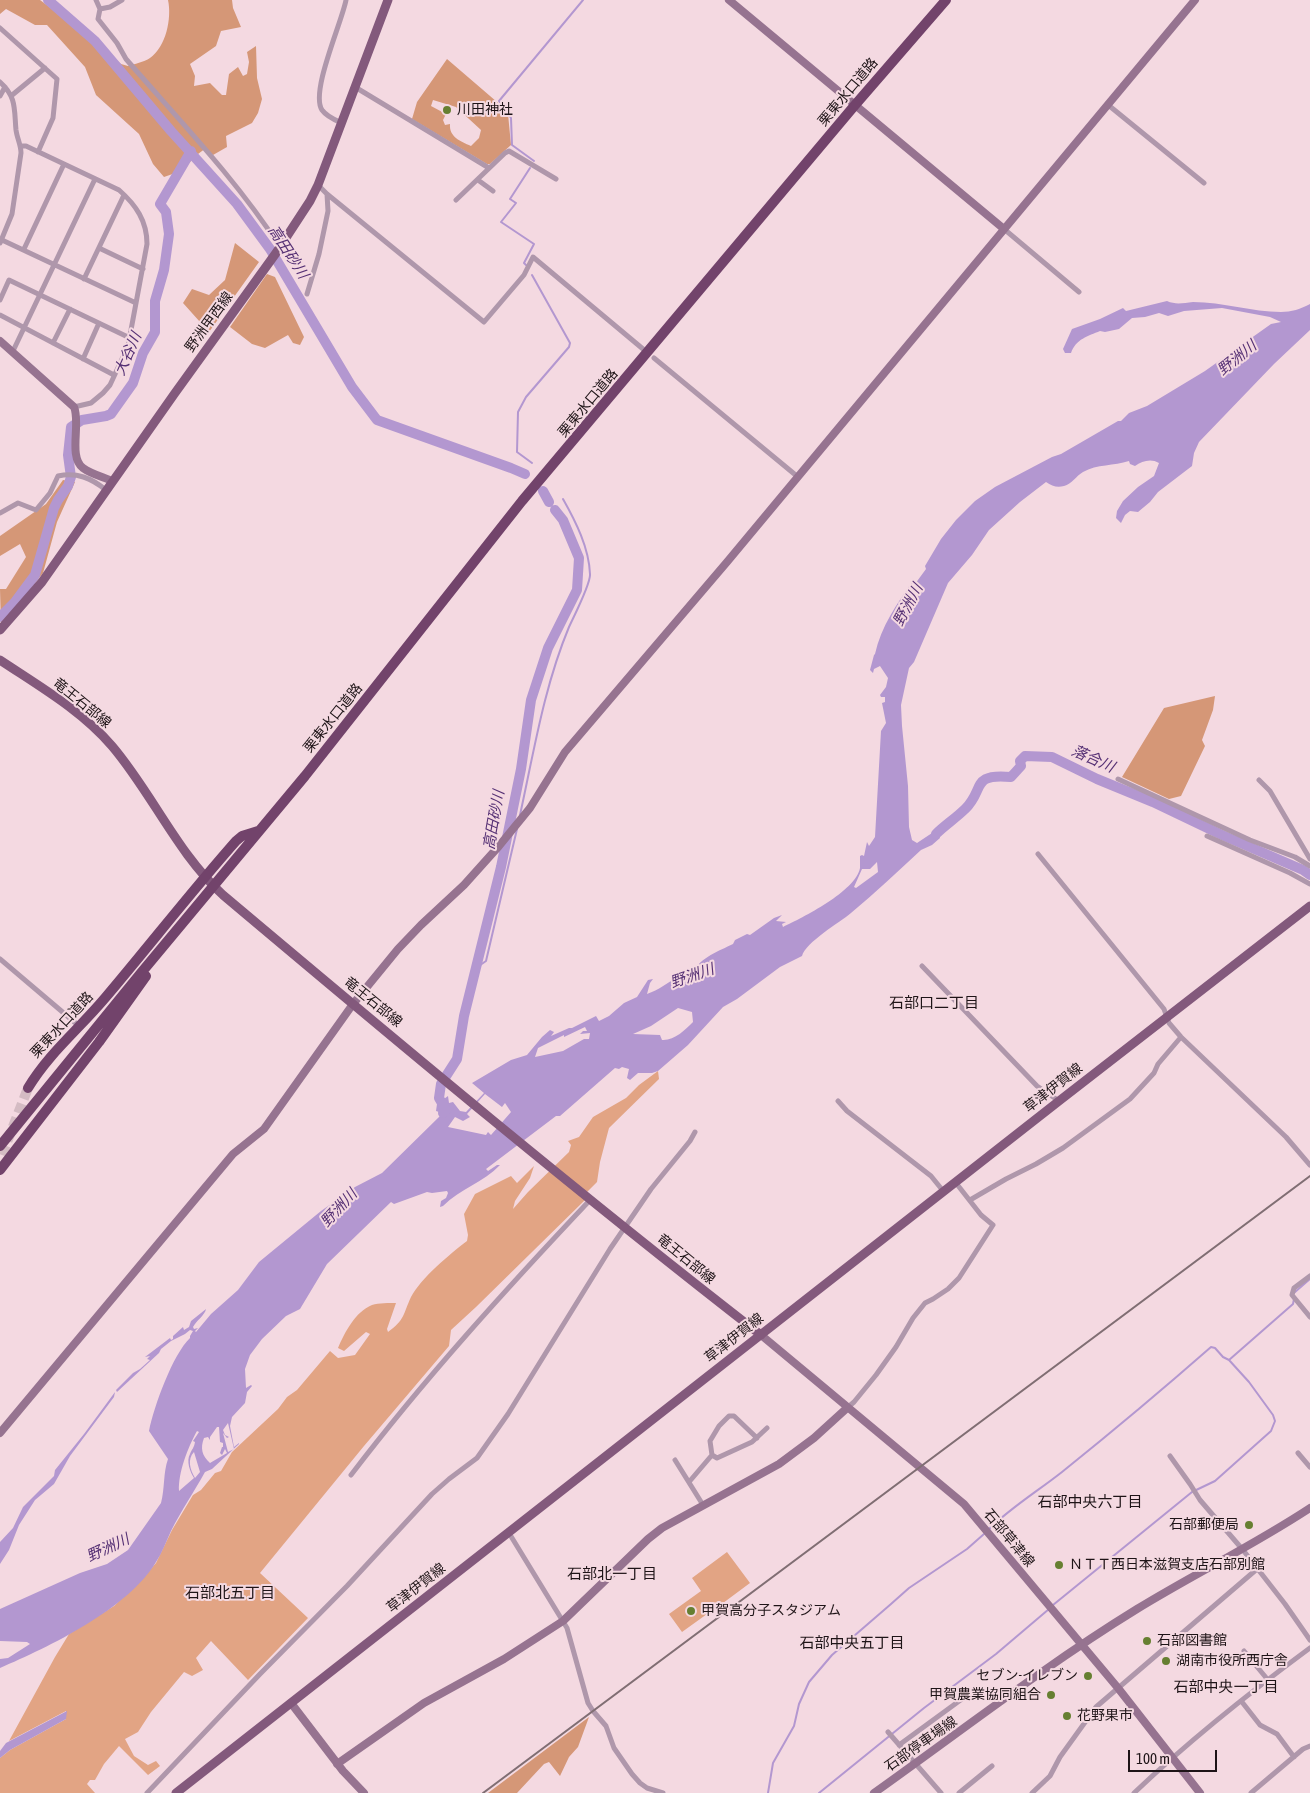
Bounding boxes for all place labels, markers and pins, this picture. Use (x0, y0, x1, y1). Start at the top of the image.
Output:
place label: 川田神社 (457, 102, 513, 118)
marker: 川田神社 (441, 104, 453, 116)
place label: 石部郵便局 (1169, 1517, 1239, 1533)
marker: 石部郵便局 (1243, 1519, 1255, 1531)
place label: ＮＴＴ西日本滋賀支店石部別館 (1069, 1557, 1265, 1573)
marker: ＮＴＴ西日本滋賀支店石部別館 (1053, 1559, 1065, 1571)
place label: 甲賀高分子スタジアム (701, 1603, 841, 1619)
marker: 甲賀高分子スタジアム (685, 1605, 697, 1617)
place label: 石部図書館 (1157, 1633, 1227, 1649)
marker: 石部図書館 (1141, 1635, 1153, 1647)
place label: 湖南市役所西庁舎 (1176, 1653, 1288, 1669)
marker: 湖南市役所西庁舎 (1160, 1655, 1172, 1667)
place label: セブン-イレブン (977, 1668, 1078, 1684)
marker: セブン-イレブン (1082, 1670, 1094, 1682)
place label: 甲賀農業協同組合 (929, 1687, 1041, 1703)
marker: 甲賀農業協同組合 (1045, 1689, 1057, 1701)
place label: 花野果市 (1077, 1708, 1133, 1724)
marker: 花野果市 (1061, 1710, 1073, 1722)

